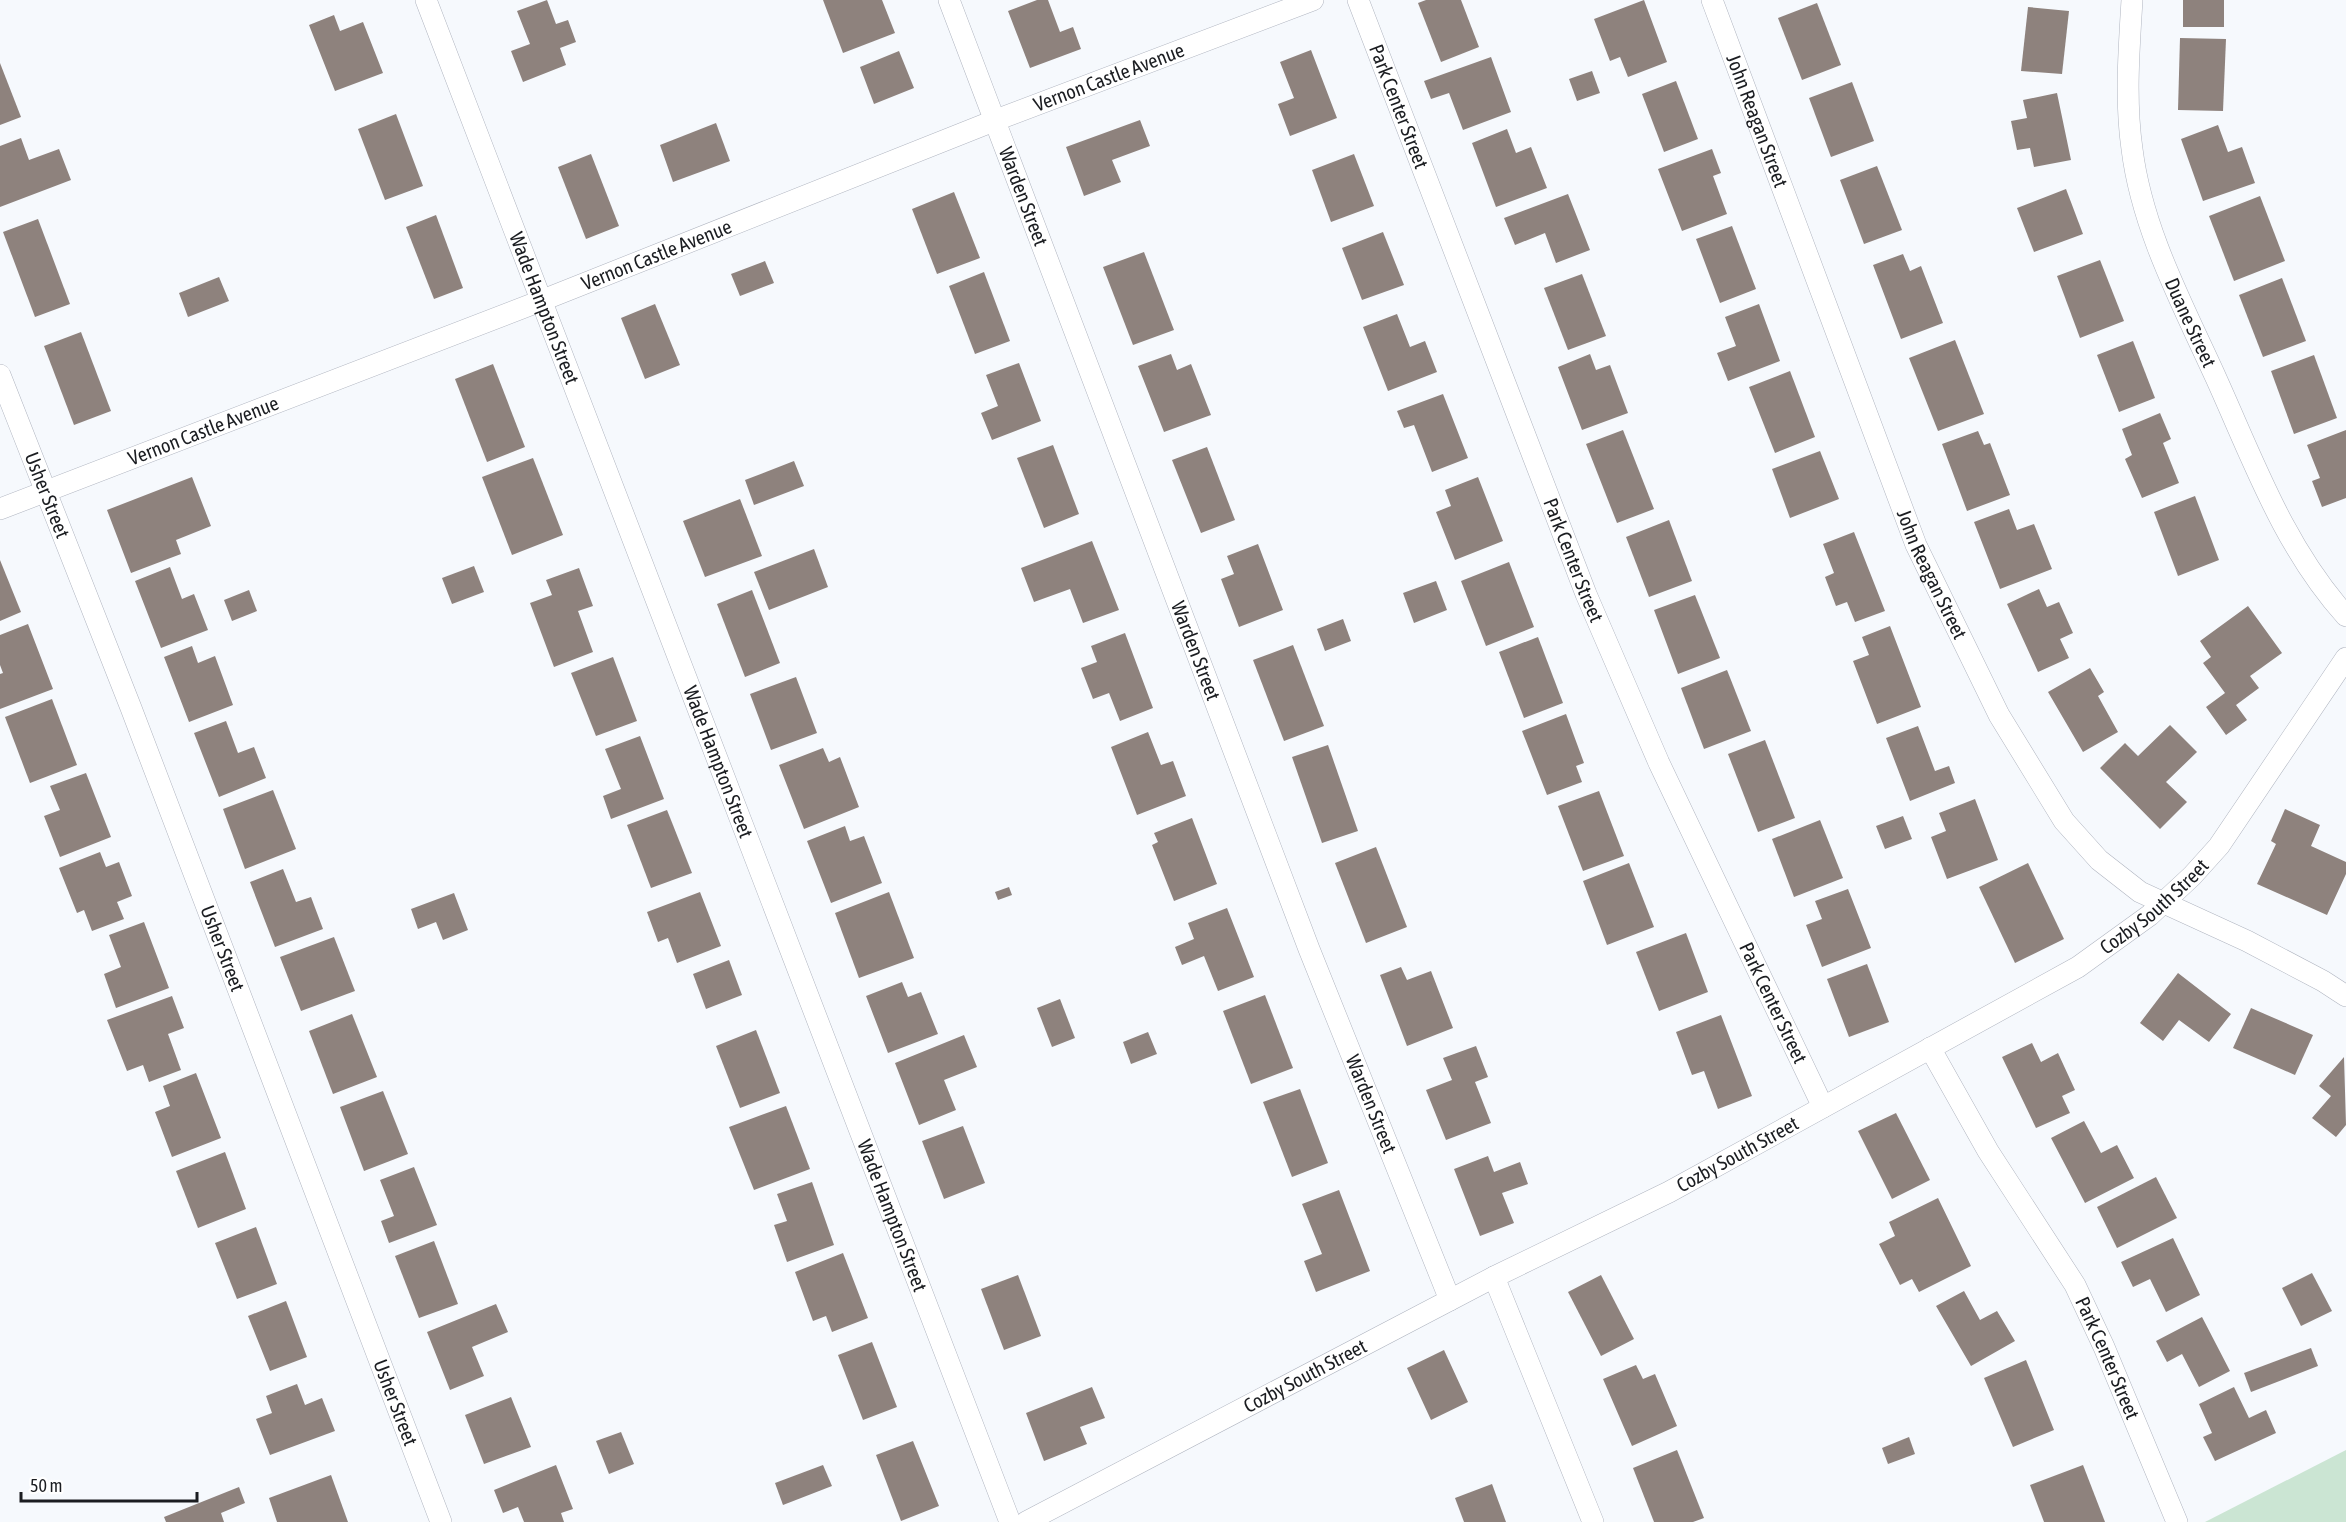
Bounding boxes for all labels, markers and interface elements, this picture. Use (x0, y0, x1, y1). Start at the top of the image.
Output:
street label: Vernon Castle Avenue (1030, 38, 1187, 116)
street label: Park Center Street (1365, 41, 1434, 172)
street label: John Reagan Street (1722, 51, 1793, 191)
street label: Warden Street (995, 143, 1053, 249)
street label: Vernon Castle Avenue (578, 214, 735, 295)
street label: Wade Hampton Street (505, 229, 584, 387)
street label: Duane Street (2160, 274, 2221, 371)
street label: Vernon Castle Avenue (125, 391, 282, 470)
street label: Usher Street (20, 449, 75, 541)
street label: Park Center Street (1539, 495, 1609, 626)
street label: John Reagan Street (1893, 506, 1972, 643)
street label: Warden Street (1167, 598, 1226, 704)
street label: Wade Hampton Street (679, 683, 758, 841)
street label: Cozby South Street (2095, 854, 2213, 959)
street label: Usher Street (196, 902, 250, 995)
street label: Park Center Street (1735, 938, 1812, 1067)
street label: Warden Street (1342, 1051, 1402, 1157)
street label: Cozby South Street (1672, 1111, 1802, 1197)
street label: Wade Hampton Street (853, 1136, 933, 1295)
street label: Park Center Street (2071, 1293, 2145, 1423)
street label: Cozby South Street (1240, 1334, 1370, 1417)
street label: Usher Street (369, 1356, 423, 1449)
scale bar (21, 1465, 196, 1503)
text: 50 m (30, 1475, 62, 1496)

